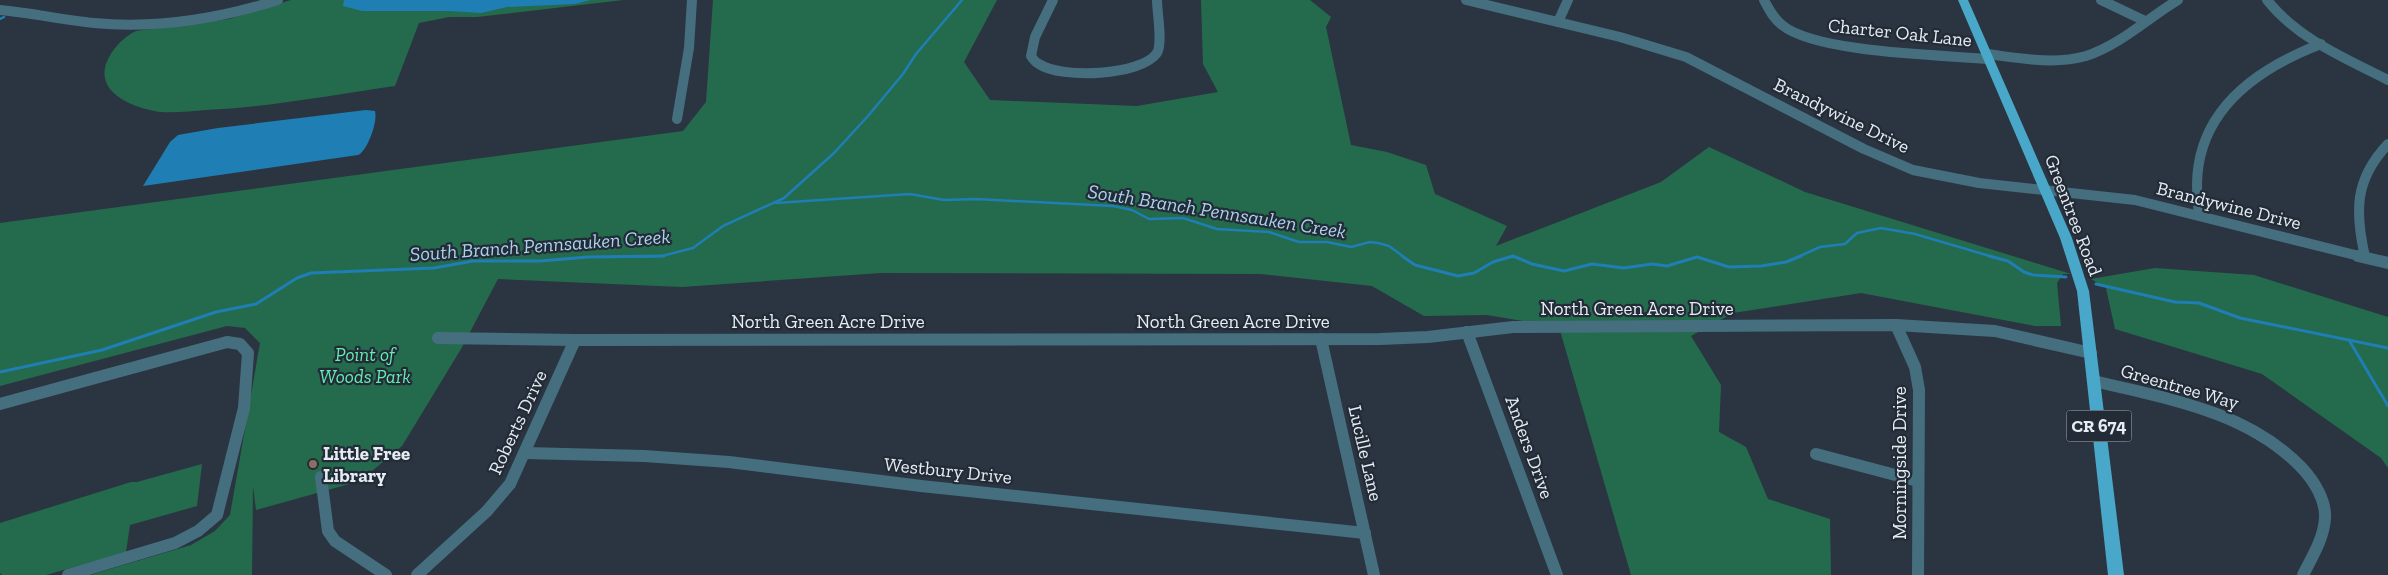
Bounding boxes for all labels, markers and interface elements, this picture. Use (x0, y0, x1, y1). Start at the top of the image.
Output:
street label: Charter Oak Lane (1827, 14, 1973, 51)
street label: Brandywine Drive (1770, 73, 1913, 158)
street label: Greentree Road (2040, 151, 2107, 280)
street label: Brandywine Drive (2154, 176, 2304, 235)
water label: South Branch Pennsauken Creek (1086, 179, 1348, 243)
water label: South Branch Pennsauken Creek (409, 224, 671, 266)
street label: North Green Acre Drive (1540, 297, 1734, 320)
street label: North Green Acre Drive (731, 310, 925, 333)
street label: North Green Acre Drive (1136, 310, 1330, 333)
park label: Point of Woods Park (319, 343, 411, 388)
street label: Greentree Way (2118, 359, 2242, 414)
street label: Roberts Drive (483, 366, 552, 478)
street label: Morningside Drive (1888, 386, 1911, 540)
street label: Anders Drive (1500, 393, 1559, 502)
street label: Lucille Lane (1343, 403, 1388, 503)
road number: CR 674 (2066, 411, 2132, 442)
place label: Little Free Library (323, 442, 410, 487)
street label: Westbury Drive (883, 452, 1013, 489)
marker: Little Free Library (307, 458, 319, 470)

